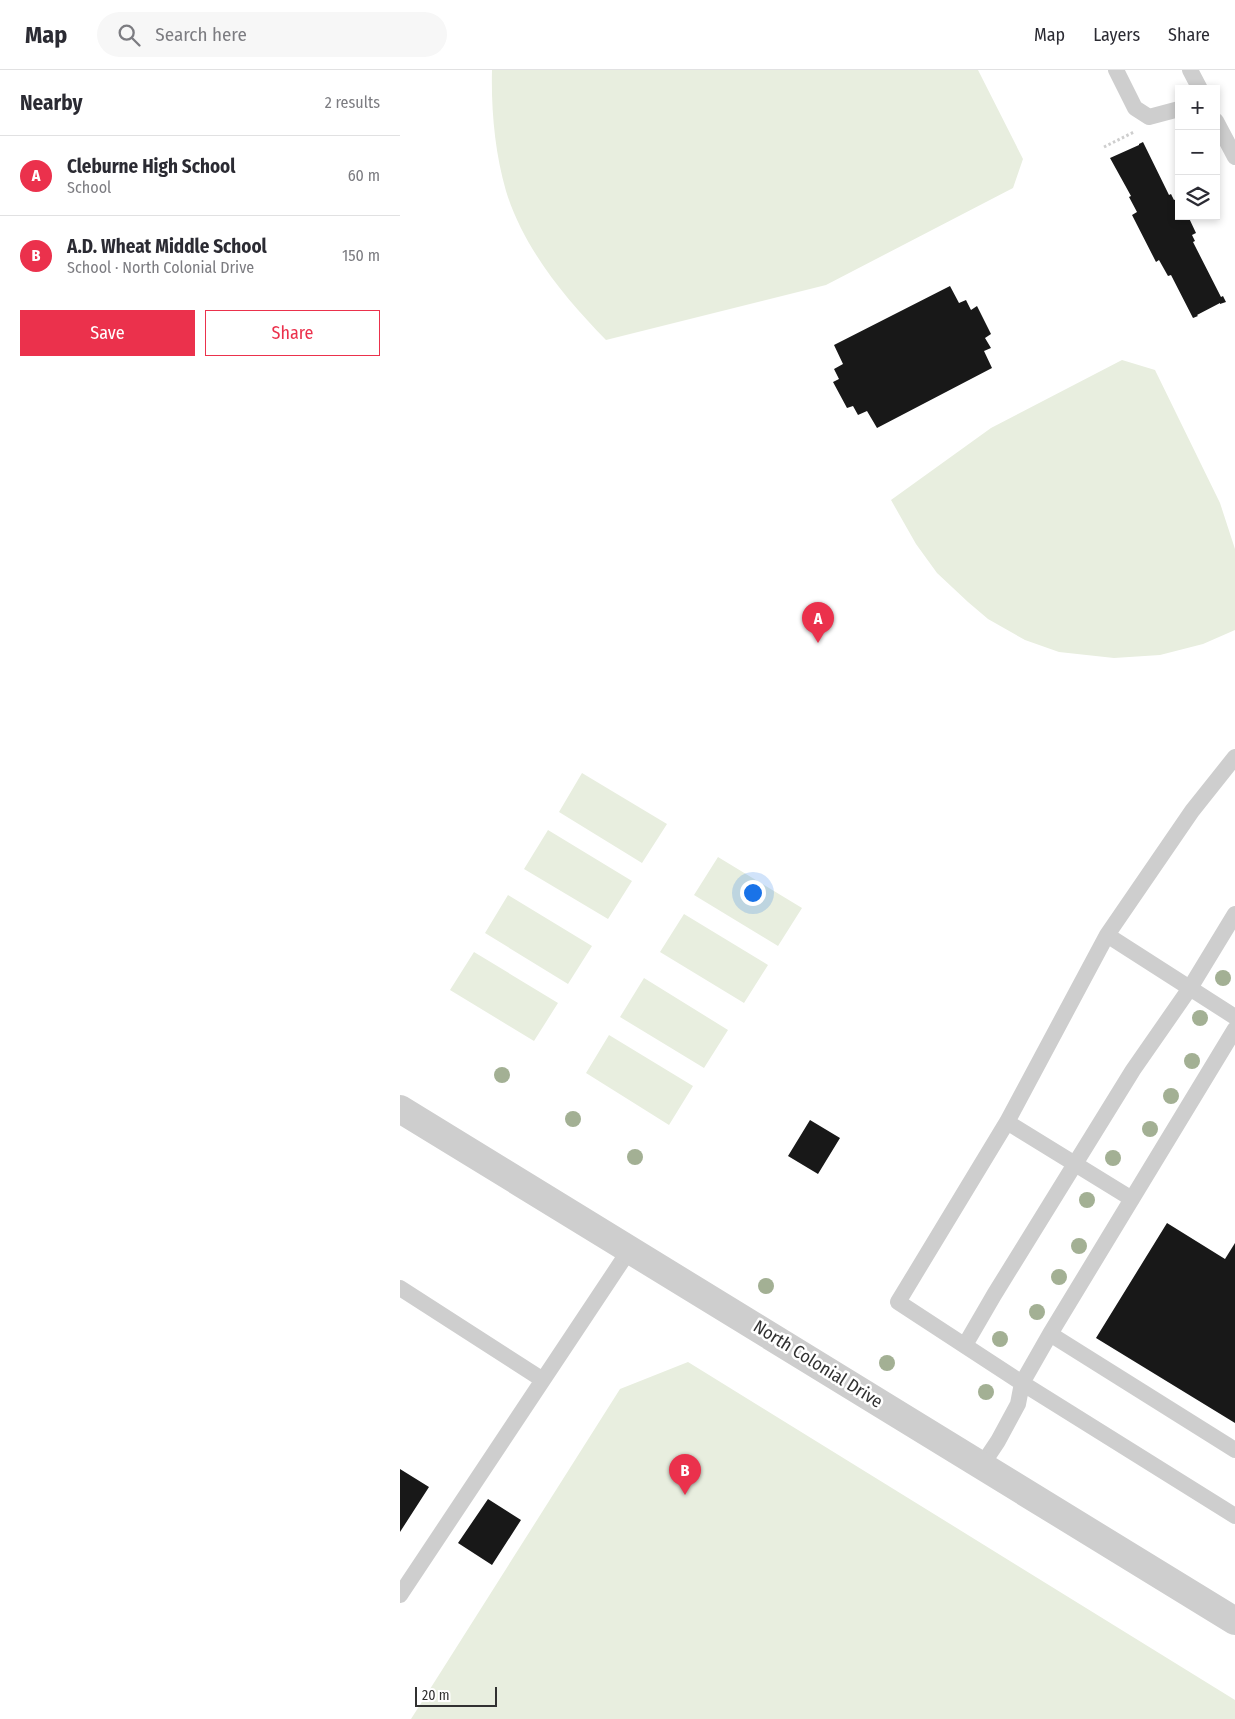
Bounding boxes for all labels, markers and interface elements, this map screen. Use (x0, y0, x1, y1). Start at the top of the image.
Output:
search box (97, 12, 447, 57)
text: Map (25, 21, 67, 49)
icon: search (115, 21, 143, 49)
text: Search here (155, 23, 247, 46)
text: Map (1034, 24, 1065, 46)
text: Layers (1093, 24, 1140, 46)
text: Share (1168, 24, 1210, 46)
map controls (1175, 85, 1220, 220)
button: + (1175, 85, 1220, 130)
text: Nearby (20, 90, 82, 116)
text: 2 results (325, 93, 380, 112)
button: − (1175, 130, 1220, 175)
text: Cleburne High School (67, 155, 235, 178)
text: A (32, 166, 40, 185)
text: 60 m (348, 166, 380, 185)
button: layers (1175, 175, 1220, 220)
text: School (67, 178, 111, 197)
text: A.D. Wheat Middle School (67, 235, 267, 258)
text: B (32, 246, 40, 265)
text: 150 m (342, 246, 380, 265)
text: School · North Colonial Drive (67, 258, 254, 277)
button: Save (20, 310, 195, 356)
button: Share (205, 310, 380, 356)
pin: A (802, 602, 834, 643)
your location (740, 880, 766, 906)
street label: North Colonial Drive (749, 1315, 887, 1413)
pin: B (669, 1454, 701, 1495)
scale bar (415, 1684, 498, 1707)
text: 20 m (422, 1687, 450, 1704)

